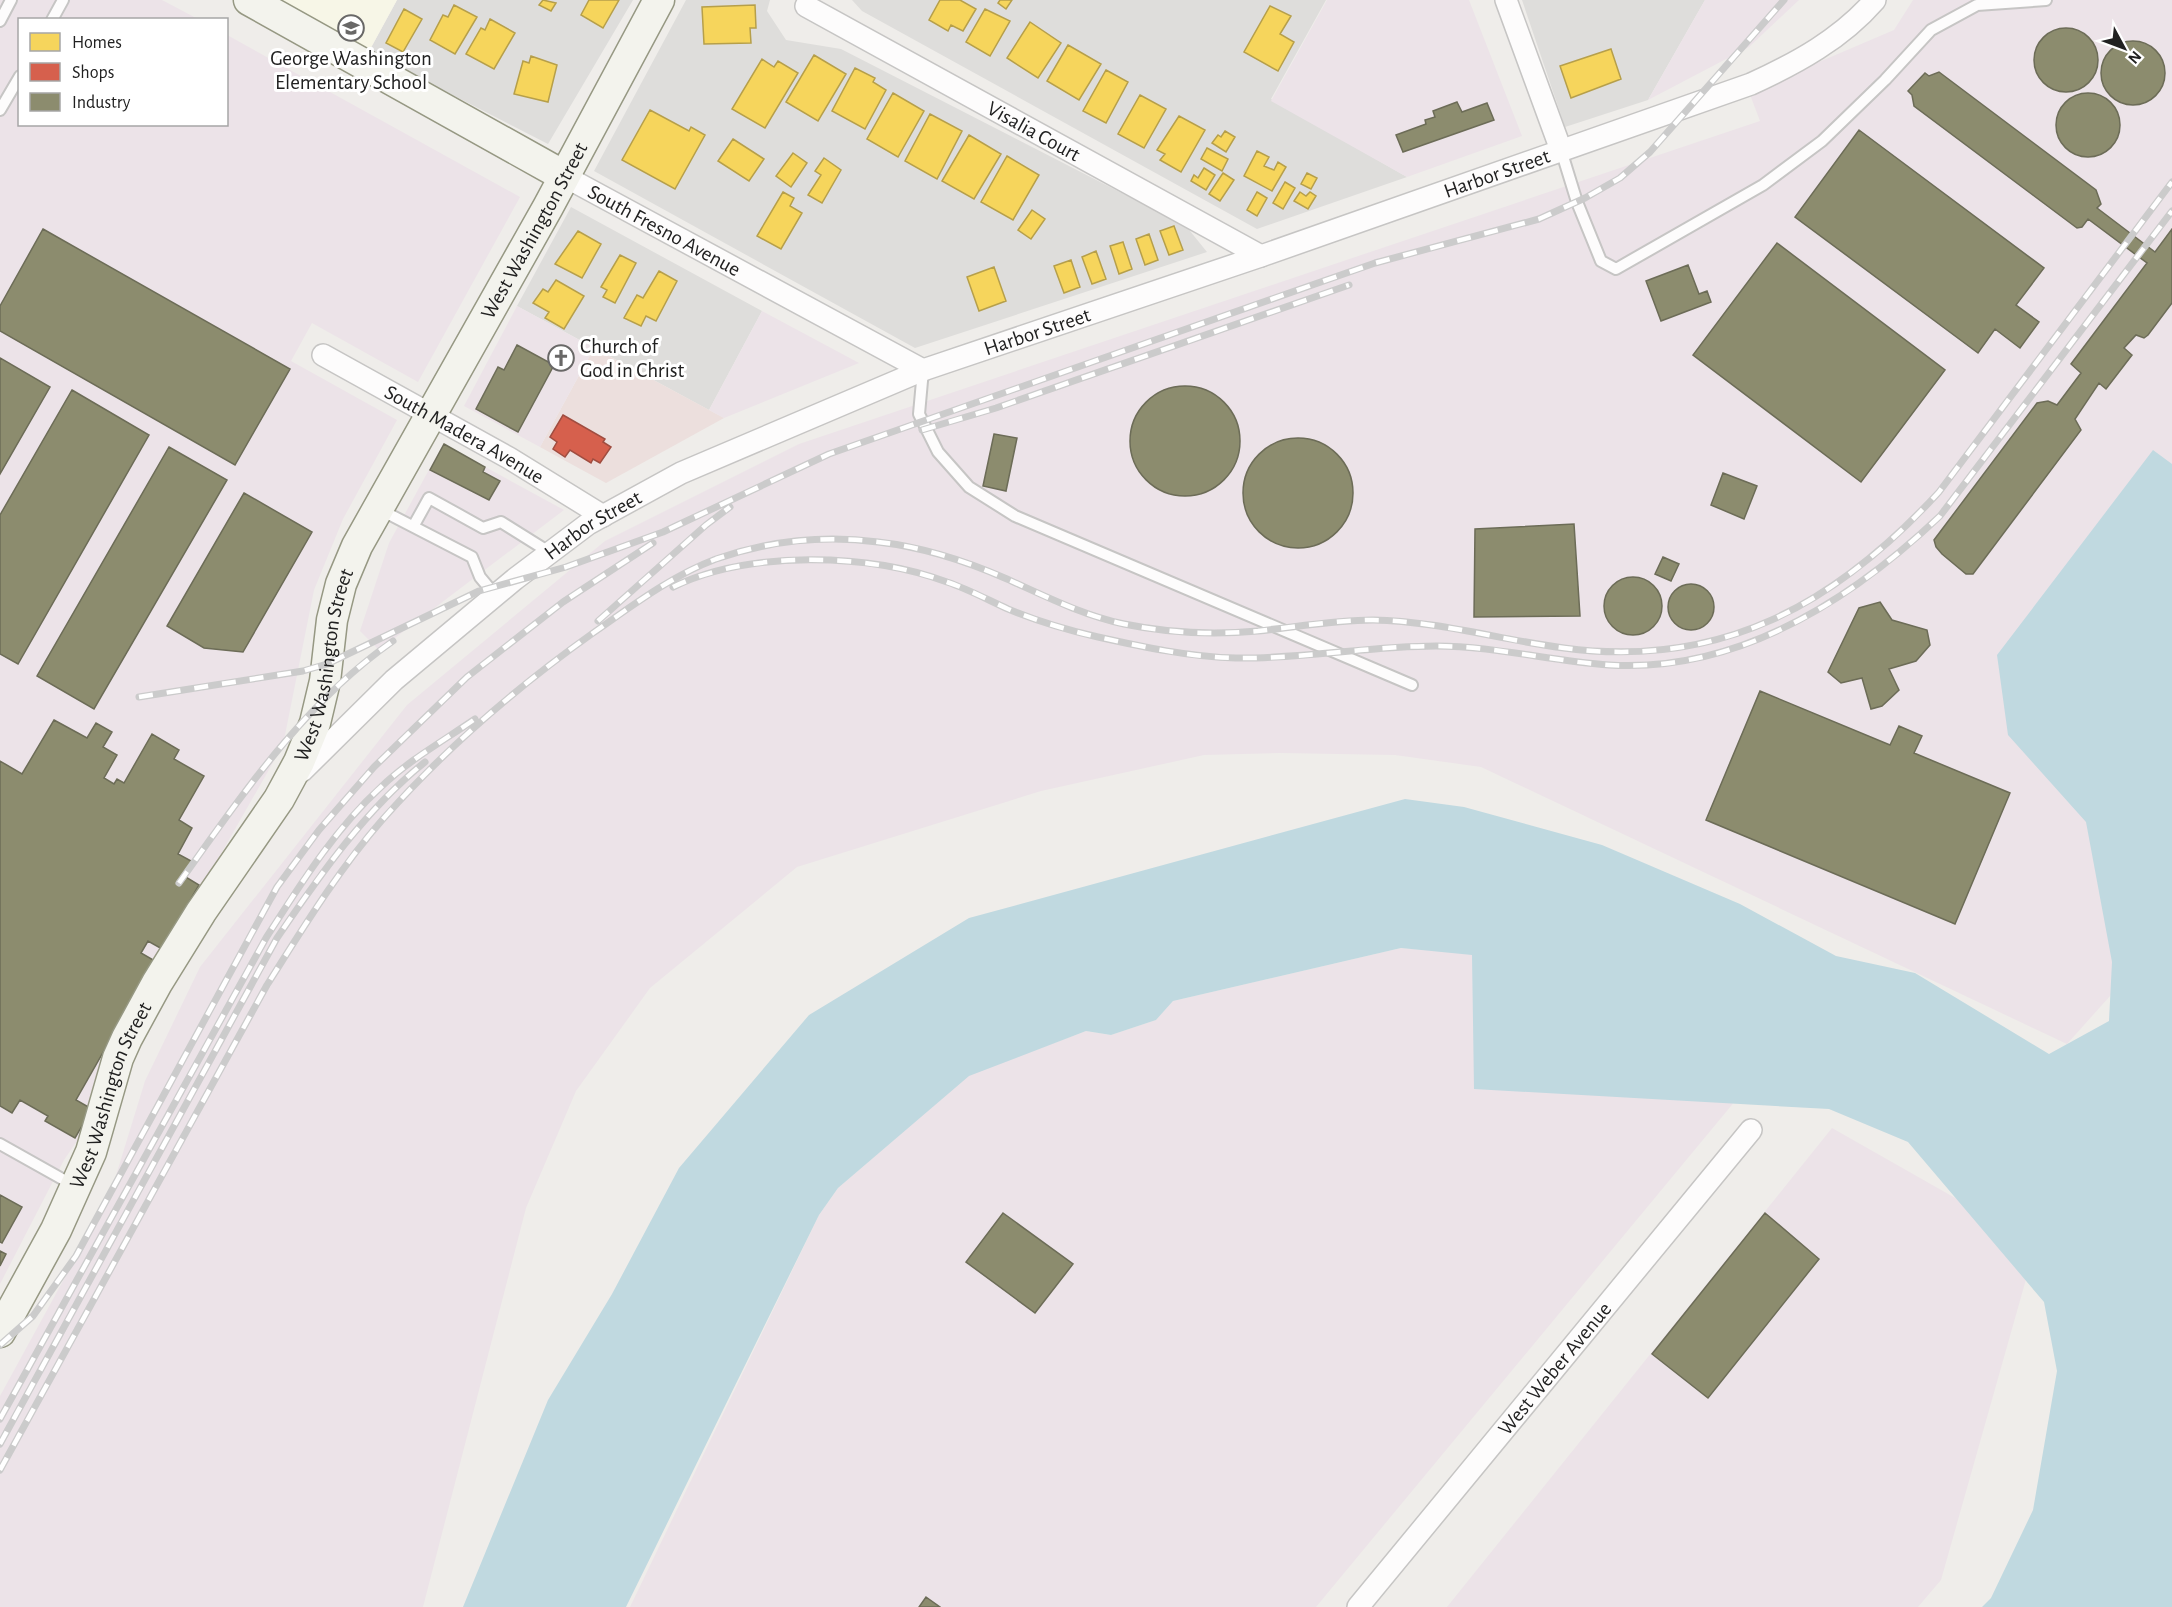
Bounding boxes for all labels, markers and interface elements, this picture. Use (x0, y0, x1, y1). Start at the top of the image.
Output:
school or university icon: George Washington Elementary School (336, 13, 366, 43)
legend (18, 18, 228, 126)
north arrow (2094, 18, 2154, 78)
text: Homes (72, 34, 122, 52)
place label: George Washington Elementary School (270, 48, 432, 93)
text: N (2125, 48, 2144, 67)
text: Shops (72, 64, 114, 82)
text: Industry (72, 94, 131, 112)
street label: Visalia Court (984, 97, 1084, 165)
street label: West Washington Street (477, 139, 591, 322)
street label: Harbor Street (1441, 145, 1553, 202)
street label: South Fresno Avenue (584, 181, 744, 280)
street label: Harbor Street (981, 304, 1093, 359)
place label: Church of God in Christ (580, 336, 684, 381)
church icon: Church of God in Christ (546, 343, 576, 373)
street label: South Madera Avenue (381, 381, 548, 487)
street label: Harbor Street (540, 486, 645, 564)
street label: West Washington Street (290, 565, 357, 764)
street label: West Washington Street (66, 998, 155, 1192)
street label: West Weber Avenue (1494, 1298, 1615, 1439)

